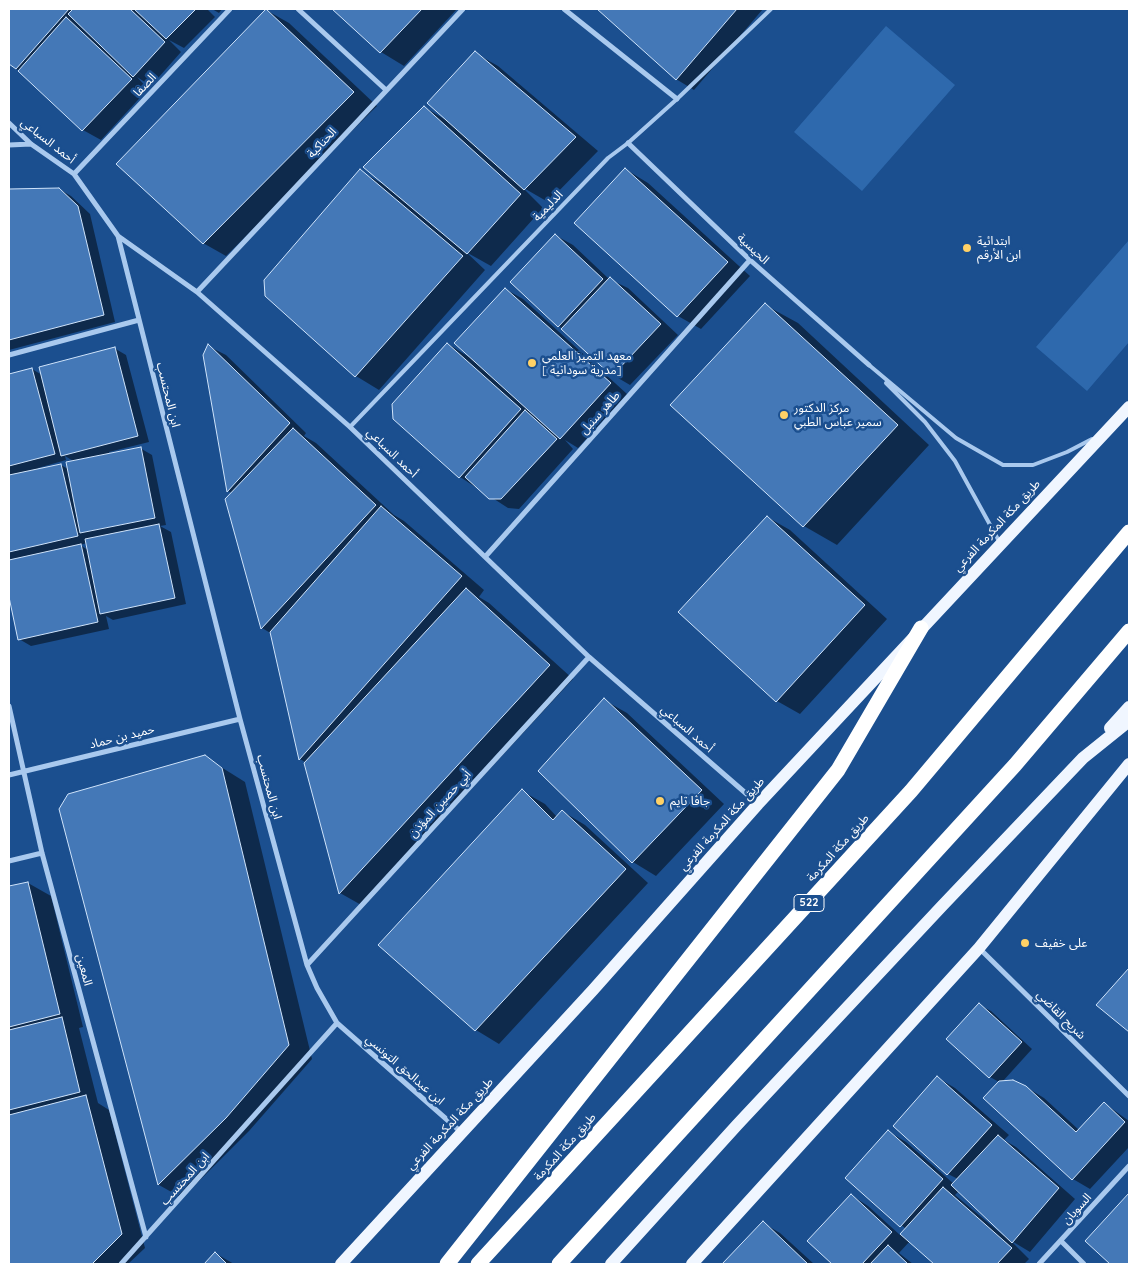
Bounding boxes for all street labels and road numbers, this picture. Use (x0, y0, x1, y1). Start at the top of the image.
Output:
street label: الصفا (131, 70, 159, 100)
street label: أحمد السباعي (18, 115, 78, 167)
street label: الحناكية (304, 125, 340, 161)
street label: الدليمية (530, 188, 566, 224)
street label: الحيسية (734, 231, 772, 267)
street label: ابن المحتسب (153, 361, 183, 429)
street label: طاهر سنبل (577, 389, 623, 437)
street label: أحمد السباعي (364, 425, 420, 481)
street label: طريق مكة المكرمة الفرعي (951, 477, 1043, 575)
street label: أحمد السباعي (658, 702, 716, 756)
street label: حميد بن حماد (88, 722, 156, 752)
street label: ابن المحتسب (253, 753, 285, 821)
street label: أبي حصين المؤذن (406, 767, 474, 841)
street label: طريق مكة المكرمة الفرعي (676, 774, 768, 874)
street label: طريق مكة المكرمة (804, 811, 872, 885)
road number: 522 (794, 894, 824, 911)
street label: المعين (73, 952, 95, 988)
street label: شريح القاضي (1033, 987, 1089, 1043)
street label: ابن عبدالحق التونسي (363, 1032, 447, 1108)
street label: طريق مكة المكرمة الفرعي (404, 1075, 496, 1173)
street label: طريق مكة المكرمة (531, 1110, 599, 1184)
street label: ابن المحتسب (157, 1149, 213, 1209)
street label: السوبان (1059, 1191, 1095, 1227)

